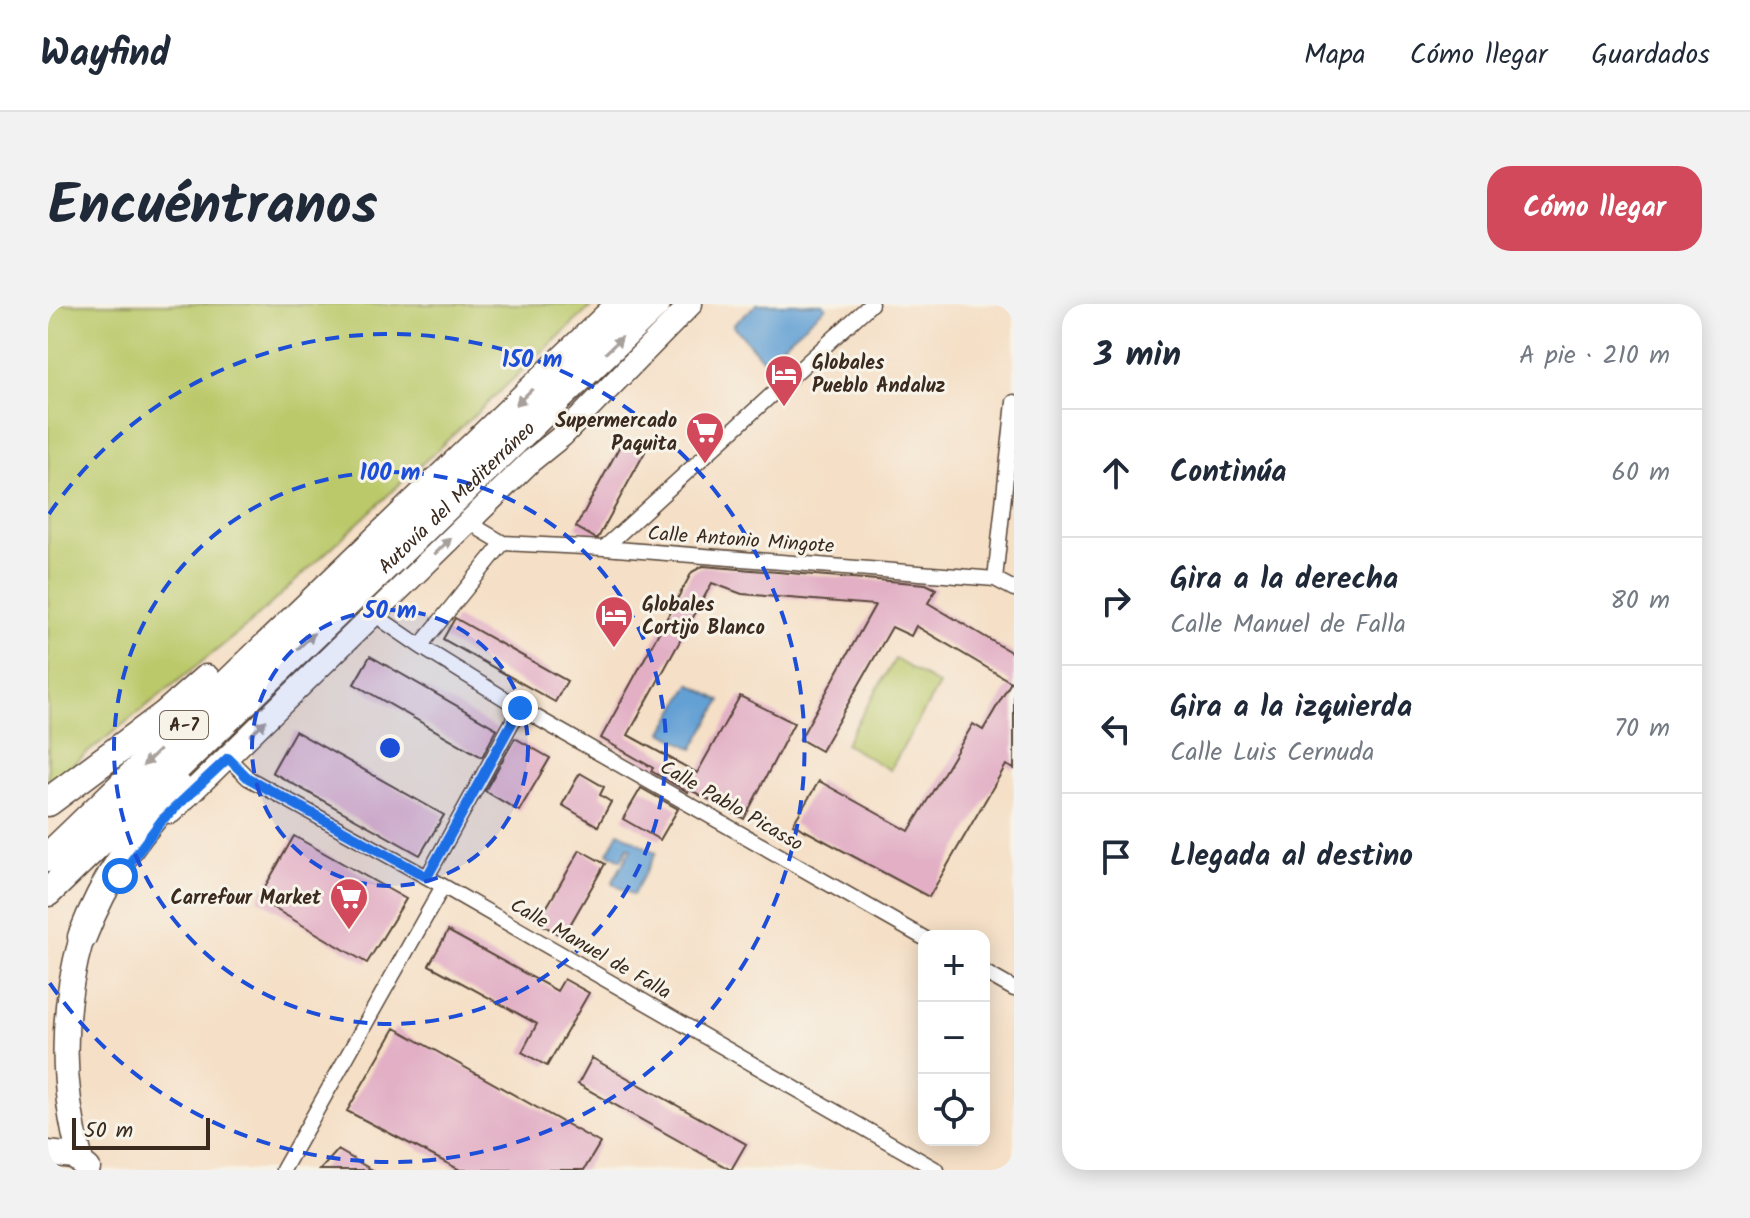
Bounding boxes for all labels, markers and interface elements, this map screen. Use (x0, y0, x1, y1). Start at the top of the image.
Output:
text: Wayfind (40, 25, 170, 85)
text: Mapa (1304, 33, 1366, 78)
text: Cómo llegar (1410, 33, 1547, 78)
text: Guardados (1591, 33, 1710, 78)
text: Encuéntranos (48, 163, 378, 253)
button: Cómo llegar (1487, 166, 1702, 251)
text: 3 min (1094, 329, 1181, 383)
text: A pie · 210 m (1519, 335, 1670, 377)
one-way arrow (604, 336, 623, 354)
text: 150 m (502, 341, 562, 380)
place label: Globales Pueblo Andaluz (812, 348, 945, 403)
hotel icon: Globales Pueblo Andaluz (763, 353, 805, 408)
one-way arrow (515, 387, 534, 406)
place label: Supermercado Paquita (555, 406, 677, 461)
supermarket icon: Supermercado Paquita (684, 410, 726, 465)
street label: Autovía del Mediterráneo (371, 414, 544, 583)
text: Continúa (1170, 449, 1286, 497)
icon: ahead (1094, 451, 1138, 495)
text: 60 m (1611, 452, 1670, 494)
text: 100 m (360, 454, 420, 493)
street label: Calle Antonio Mingote (647, 519, 835, 563)
one-way arrow (434, 538, 453, 556)
text: Gira a la derecha (1170, 556, 1398, 604)
icon: right (1094, 579, 1138, 623)
text: 80 m (1610, 580, 1670, 622)
place label: Globales Cortijo Blanco (642, 590, 765, 645)
text: 50 m (362, 592, 417, 631)
hotel icon: Globales Cortijo Blanco (593, 594, 635, 649)
text: Calle Manuel de Falla (1170, 604, 1406, 646)
one-way arrow (296, 633, 315, 651)
text: Gira a la izquierda (1170, 684, 1412, 732)
route end (502, 690, 538, 726)
icon: left (1094, 707, 1138, 751)
text: 70 m (1614, 708, 1670, 750)
road number: A-7 (160, 711, 208, 739)
one-way arrow (248, 720, 267, 738)
text: Calle Luis Cernuda (1170, 732, 1374, 774)
centre of rings (376, 734, 404, 762)
one-way arrow (142, 748, 161, 767)
street label: Calle Pablo Picasso (653, 753, 809, 861)
text: Llegada al destino (1170, 833, 1413, 881)
icon: arrive (1094, 835, 1138, 879)
route start (102, 858, 138, 894)
supermarket icon: Carrefour Market (328, 876, 370, 931)
place label: Carrefour Market (171, 883, 322, 915)
street label: Calle Manuel de Falla (503, 890, 677, 1009)
map controls (918, 930, 990, 1146)
button: + (918, 930, 990, 1002)
button: − (918, 1002, 990, 1074)
button: locate (918, 1074, 990, 1146)
scale bar (72, 1114, 210, 1150)
text: 50 m (84, 1114, 133, 1149)

